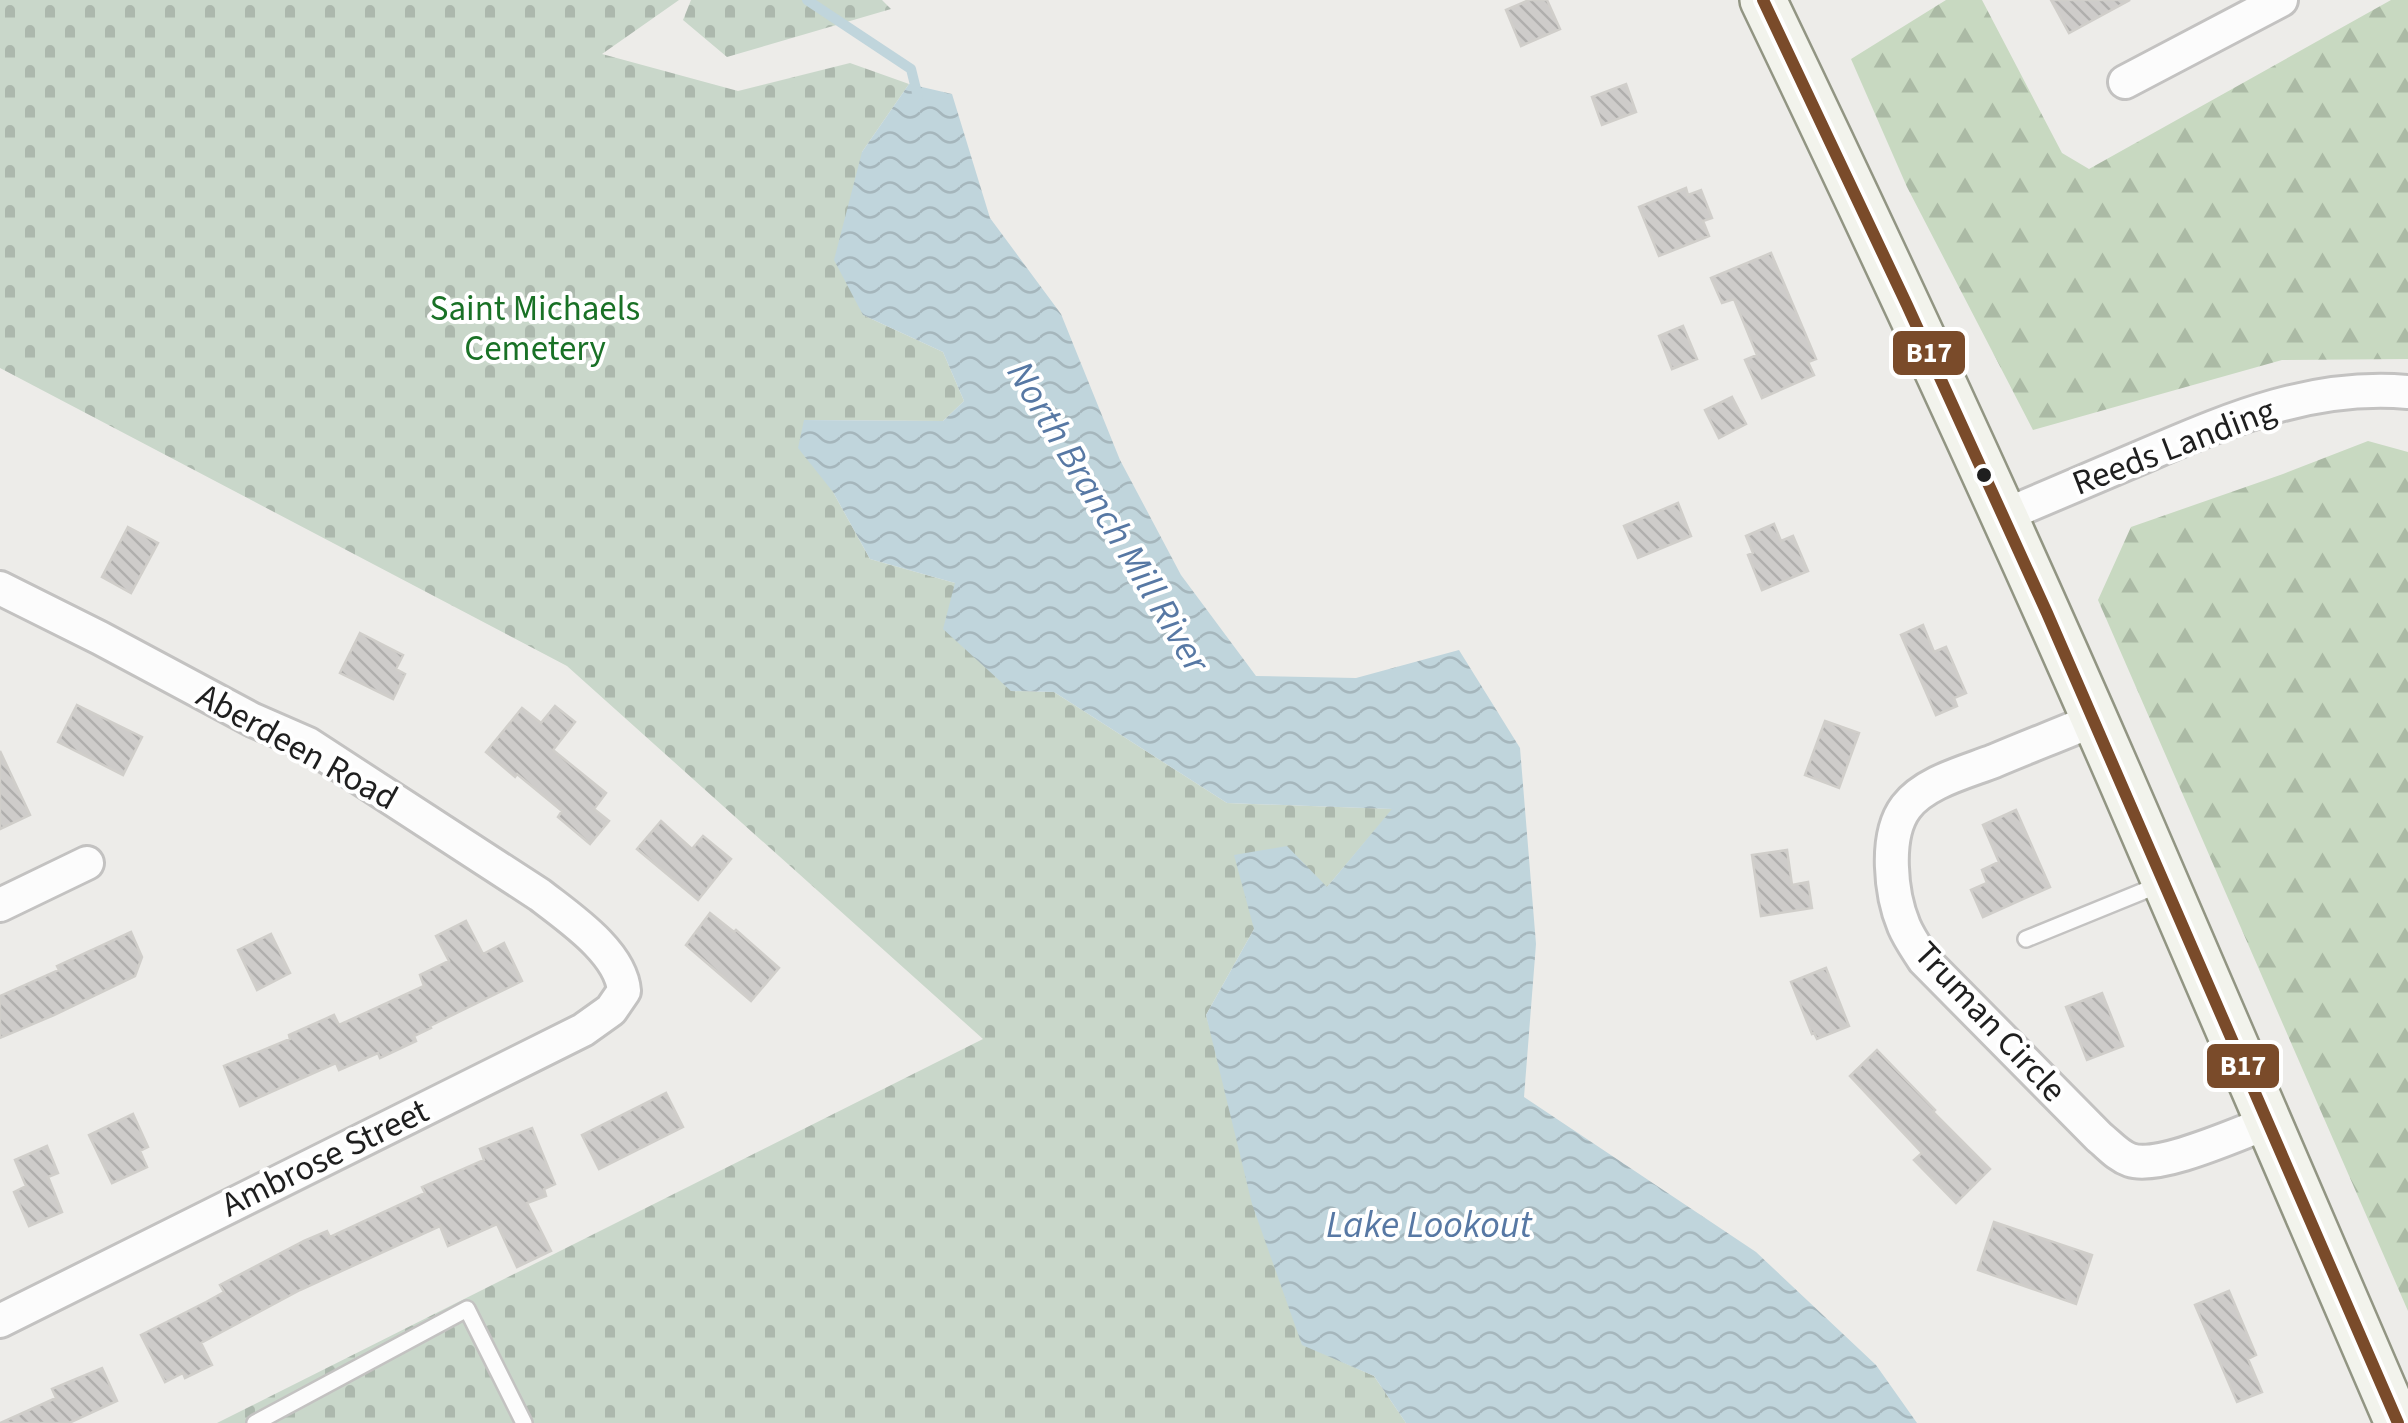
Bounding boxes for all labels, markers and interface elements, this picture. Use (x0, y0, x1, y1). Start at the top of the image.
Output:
park label: Saint Michaels Cemetery (430, 284, 640, 374)
line badge: B17 (1891, 329, 1967, 377)
text: B17 (1906, 333, 1952, 373)
water label: North Branch Mill River (993, 351, 1224, 685)
street label: Reeds Landing (2065, 385, 2283, 509)
unlabelled marker (1974, 465, 1994, 485)
street label: Aberdeen Road (187, 671, 407, 823)
street label: Truman Circle (1902, 930, 2078, 1114)
line badge: B17 (2205, 1042, 2281, 1090)
text: B17 (2220, 1046, 2266, 1086)
street label: Ambrose Street (213, 1086, 437, 1230)
water label: Lake Lookout (1326, 1198, 1534, 1252)

